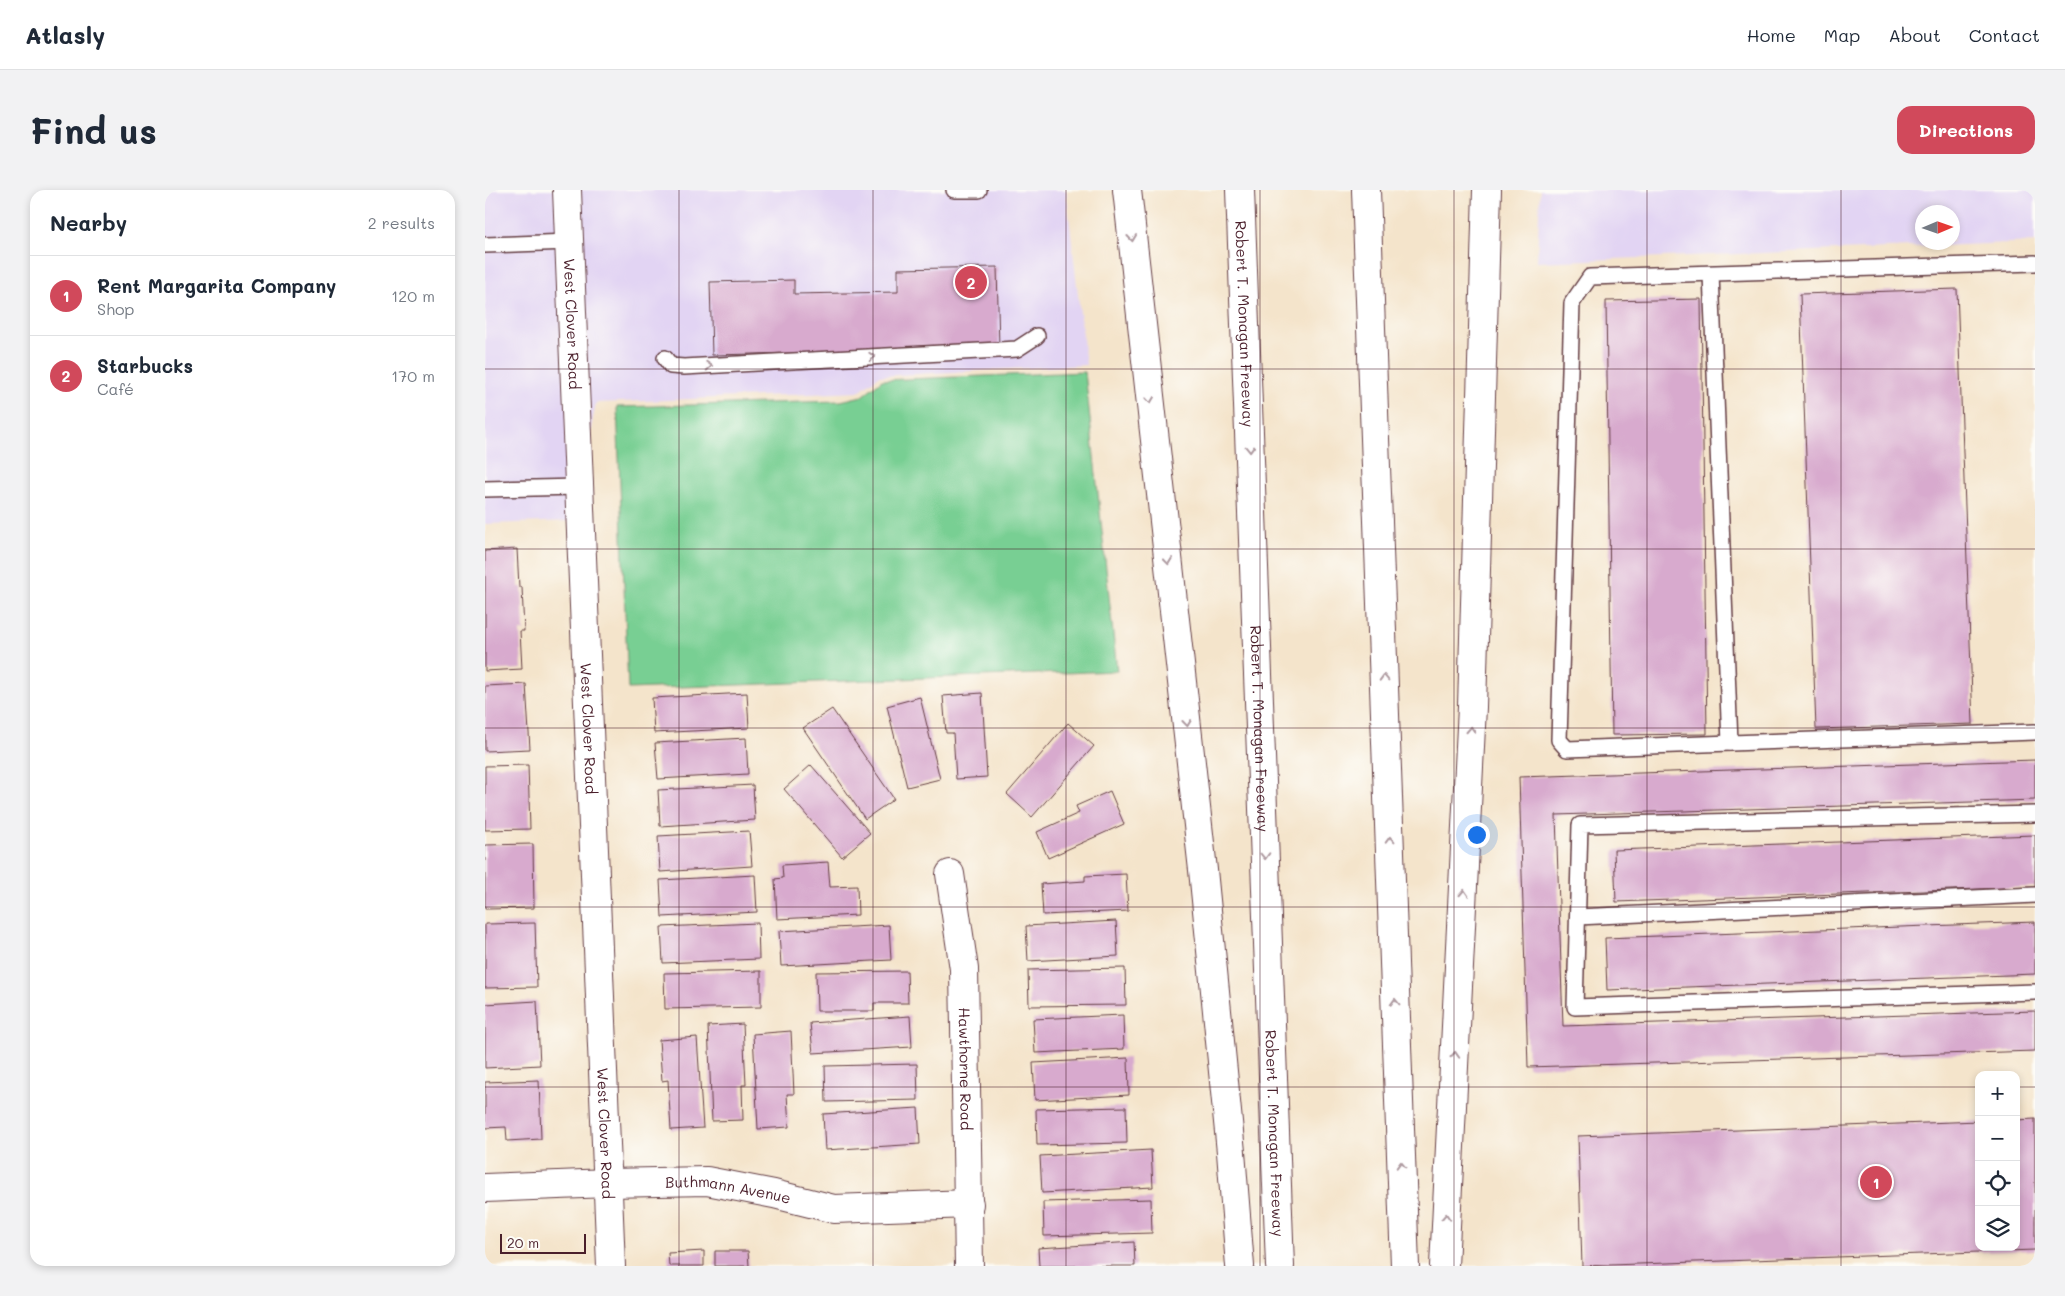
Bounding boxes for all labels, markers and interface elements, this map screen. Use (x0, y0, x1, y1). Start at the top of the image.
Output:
text: Atlasly (25, 19, 105, 50)
text: Home (1747, 23, 1796, 47)
text: Map (1824, 23, 1860, 47)
text: About (1888, 23, 1941, 47)
text: Contact (1969, 23, 2040, 47)
button: Directions (1897, 106, 2035, 154)
text: Find us (30, 107, 157, 153)
north arrow (1915, 205, 1960, 250)
text: Nearby (50, 209, 127, 236)
text: 2 results (368, 212, 435, 233)
street label: Robert T. Monagan Freeway (1231, 220, 1259, 428)
one-way arrow (1126, 235, 1137, 243)
street label: West Clover Road (560, 258, 585, 390)
pin: 2 (955, 263, 987, 301)
text: Rent Margarita Company (97, 273, 336, 298)
text: 1 (62, 285, 70, 306)
text: 120 m (391, 285, 435, 306)
text: Shop (97, 298, 134, 319)
one-way arrow (868, 351, 876, 362)
text: Starbucks (97, 353, 193, 378)
one-way arrow (706, 360, 714, 371)
text: 2 (62, 365, 70, 386)
text: 170 m (391, 365, 435, 386)
text: Café (97, 378, 134, 399)
one-way arrow (1144, 396, 1155, 404)
one-way arrow (1244, 445, 1255, 453)
one-way arrow (1162, 558, 1173, 566)
street label: Robert T. Monagan Freeway (1246, 625, 1274, 833)
street label: West Clover Road (576, 662, 602, 795)
one-way arrow (1378, 673, 1389, 681)
one-way arrow (1181, 719, 1192, 727)
one-way arrow (1465, 726, 1476, 734)
your location (1464, 822, 1490, 848)
one-way arrow (1384, 836, 1395, 844)
one-way arrow (1259, 852, 1270, 860)
one-way arrow (1458, 889, 1469, 897)
one-way arrow (1390, 998, 1401, 1006)
street label: Hawthorne Road (955, 1007, 977, 1131)
street label: Robert T. Monagan Freeway (1261, 1030, 1289, 1237)
one-way arrow (1449, 1051, 1460, 1059)
street label: West Clover Road (593, 1067, 618, 1199)
map controls (1975, 1071, 2020, 1251)
button: + (1975, 1071, 2020, 1116)
button: − (1975, 1116, 2020, 1161)
one-way arrow (1396, 1161, 1407, 1169)
button: locate (1975, 1161, 2020, 1206)
pin: 1 (1860, 1163, 1892, 1201)
street label: Buthmann Avenue (665, 1171, 793, 1208)
button: layers (1975, 1206, 2020, 1251)
one-way arrow (1441, 1213, 1452, 1221)
scale bar (500, 1231, 586, 1254)
text: 20 m (507, 1233, 539, 1252)

